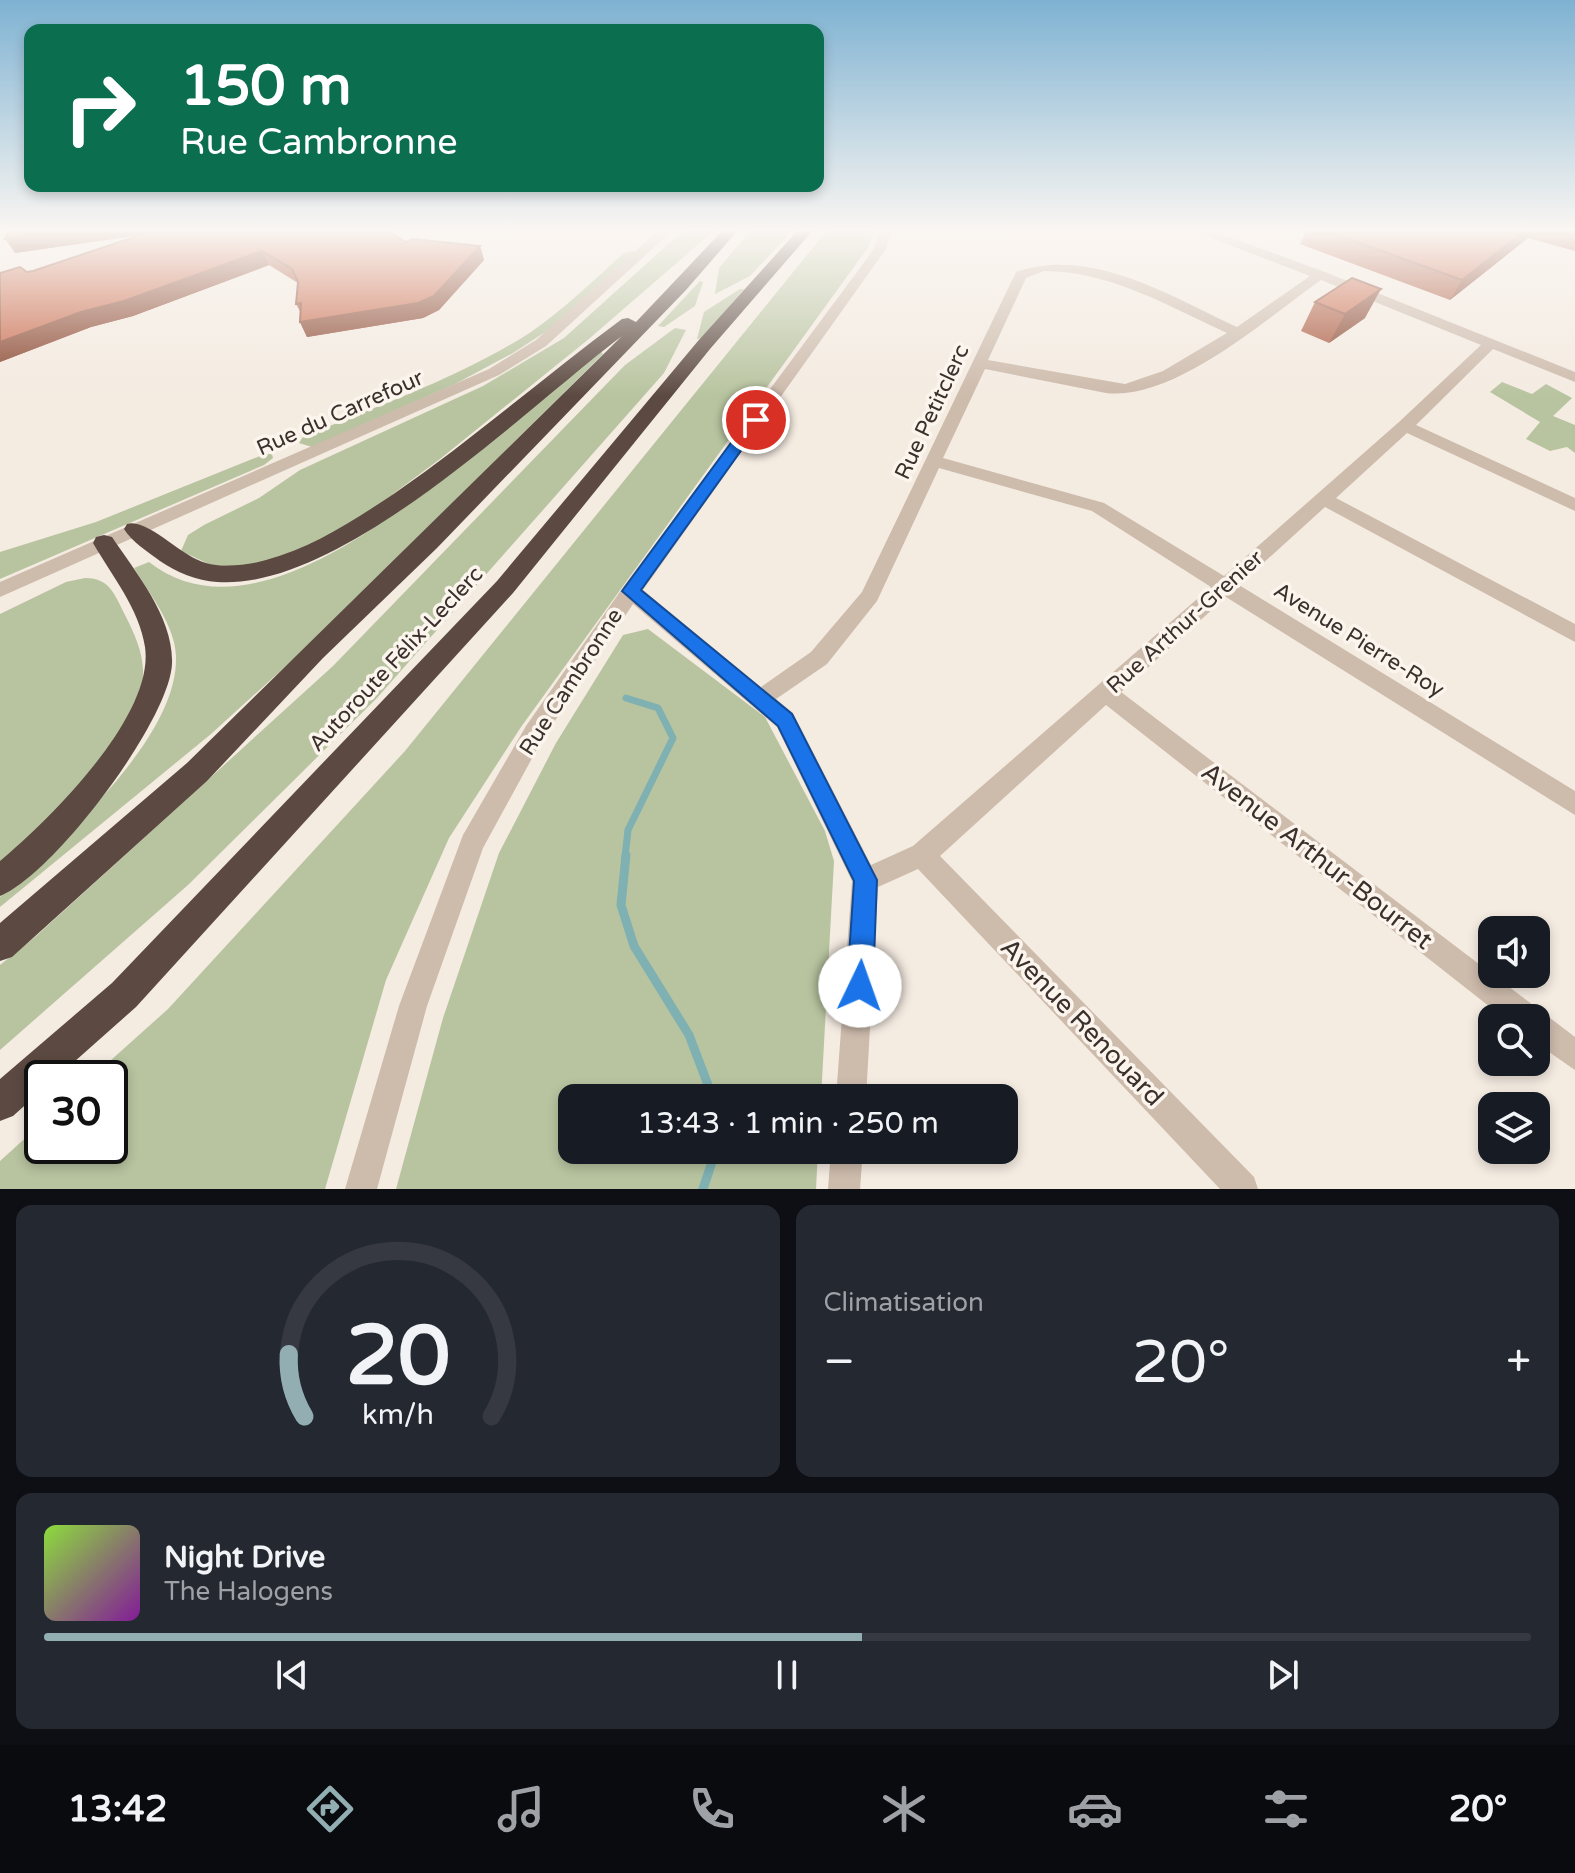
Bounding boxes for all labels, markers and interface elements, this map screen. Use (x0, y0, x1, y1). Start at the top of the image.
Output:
text: 150 m (180, 53, 351, 120)
icon: right (48, 56, 152, 160)
text: Rue Cambronne (180, 121, 458, 164)
street label: Rue Petitclerc (889, 340, 975, 484)
street label: Rue du Carrefour (253, 364, 428, 461)
pin (722, 386, 790, 454)
icon: arrive (734, 398, 778, 442)
street label: Rue Arthur-Grenier (1101, 545, 1269, 699)
street label: Autoroute Félix-Leclerc (304, 561, 488, 757)
street label: Avenue Pierre-Roy (1269, 577, 1449, 703)
street label: Rue Cambronne (514, 604, 628, 760)
street label: Avenue Arthur-Bourret (1195, 756, 1439, 956)
map controls (1478, 916, 1550, 1164)
button: sound (1478, 916, 1550, 988)
street label: Avenue Renouard (994, 932, 1170, 1112)
position arrow (818, 944, 902, 1028)
button: search (1478, 1004, 1550, 1076)
speed limit sign: 30 (24, 1060, 128, 1164)
button: layers (1478, 1092, 1550, 1164)
text: 13:43 · 1 min · 250 m (637, 1105, 939, 1142)
text: Climatisation (824, 1287, 984, 1318)
text: 20 (346, 1307, 450, 1407)
text: 20° (1132, 1327, 1230, 1399)
text: − (824, 1336, 855, 1389)
text: + (1506, 1336, 1531, 1389)
text: km/h (362, 1398, 434, 1432)
text: Night Drive (164, 1539, 325, 1576)
text: The Halogens (164, 1576, 333, 1607)
icon: previous (270, 1653, 314, 1697)
icon: pause (765, 1653, 809, 1697)
icon: next (1261, 1653, 1305, 1697)
icon: directions (302, 1781, 358, 1837)
icon: music (493, 1781, 549, 1837)
icon: phone (684, 1781, 740, 1837)
icon: climate (876, 1781, 932, 1837)
icon: car (1067, 1781, 1123, 1837)
icon: filters (1258, 1781, 1314, 1837)
text: 13:42 (68, 1788, 167, 1831)
text: 20° (1449, 1788, 1507, 1831)

